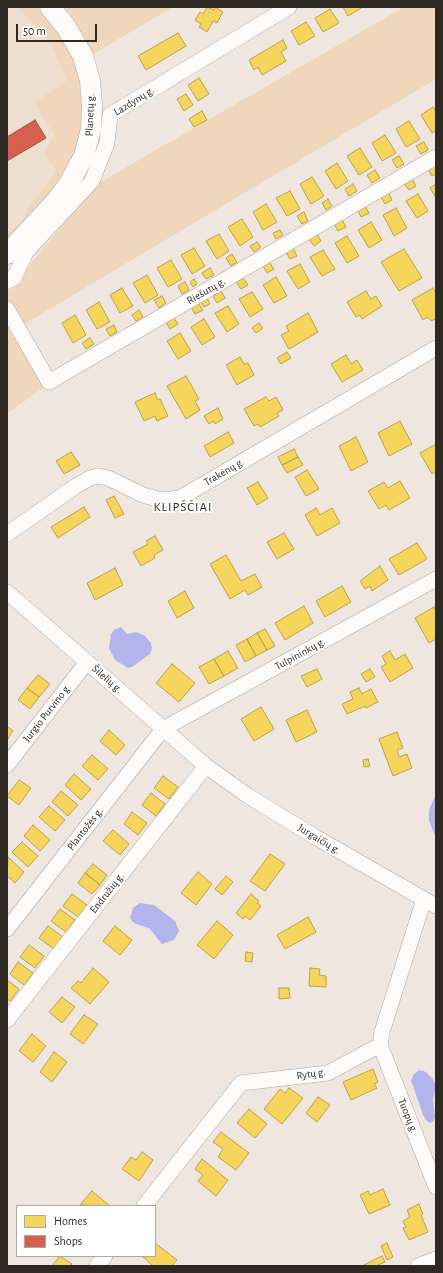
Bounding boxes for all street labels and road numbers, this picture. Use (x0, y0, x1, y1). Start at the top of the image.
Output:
street label: Lazdynų g. (111, 83, 157, 119)
street label: Planetų g. (83, 93, 97, 137)
street label: Riešutų g. (184, 275, 228, 307)
street label: Trakėnų g. (202, 455, 246, 489)
street label: Tulpininkų g. (273, 635, 327, 673)
street label: Šilelių g. (89, 662, 125, 696)
street label: Jurgio Purvino g. (20, 681, 74, 745)
street label: Plantožės g. (64, 805, 106, 853)
street label: Jurgaičių g. (295, 821, 343, 857)
street label: Endružių g. (87, 870, 127, 916)
street label: Rytų g. (296, 1065, 326, 1083)
street label: Tuopų g. (395, 1097, 421, 1135)

